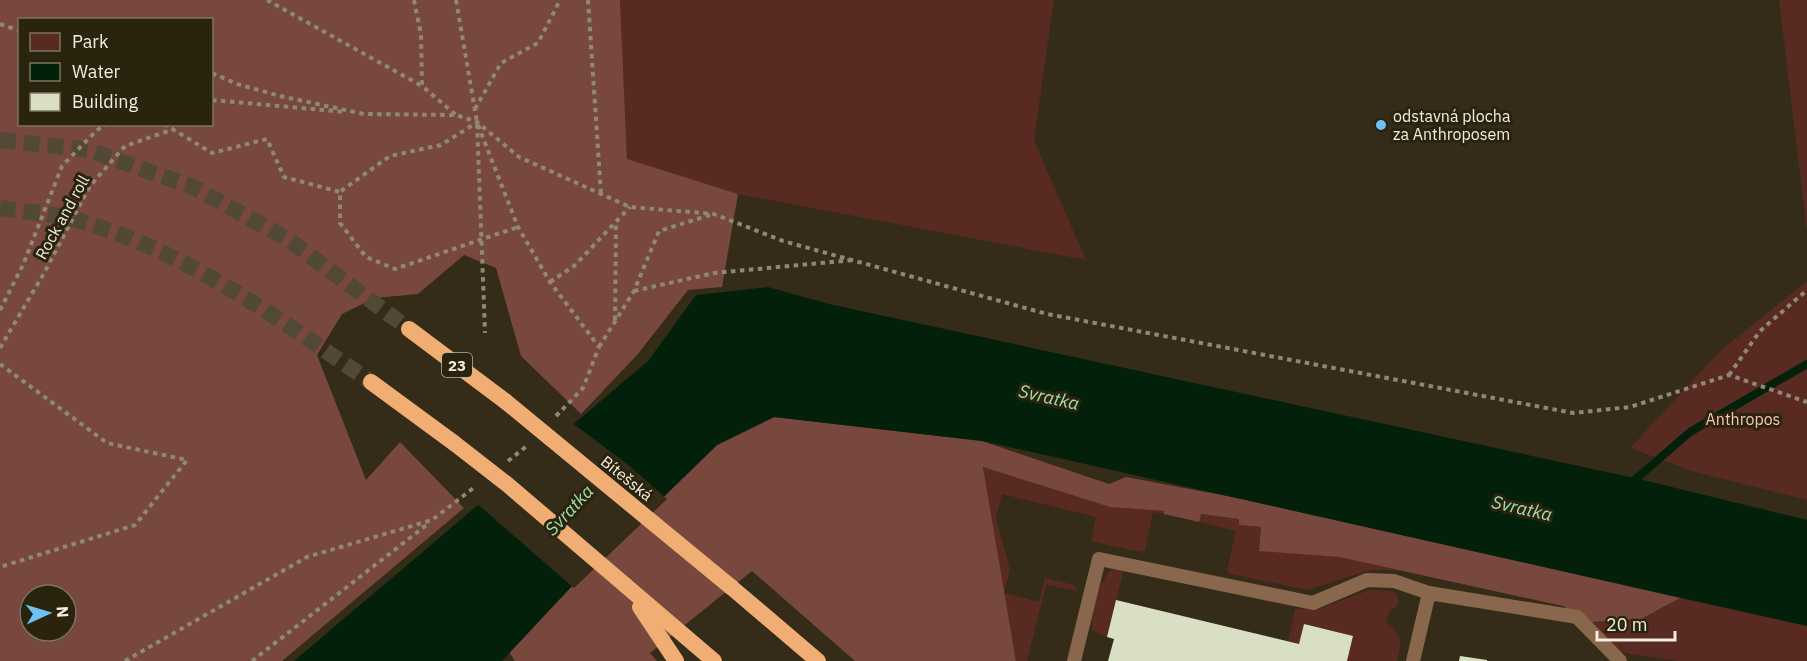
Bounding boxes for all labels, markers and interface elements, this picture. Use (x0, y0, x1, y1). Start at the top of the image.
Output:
legend (18, 18, 213, 126)
text: Park (72, 30, 109, 53)
text: Water (72, 60, 121, 83)
text: Building (72, 90, 139, 113)
place label: odstavná plocha za Anthroposem (1393, 106, 1511, 144)
marker: odstavná plocha za Anthroposem (1374, 118, 1388, 132)
street label: Rock and roll (31, 171, 93, 263)
road number: 23 (442, 353, 472, 377)
water label: Svratka (1017, 379, 1081, 415)
park label: Anthropos (1706, 409, 1780, 429)
street label: Bítešská (597, 451, 657, 505)
water label: Svratka (540, 480, 598, 540)
water label: Svratka (1490, 490, 1554, 526)
north arrow (18, 583, 78, 643)
scale bar (1597, 604, 1675, 642)
text: N (53, 605, 73, 618)
text: 20 m (1606, 613, 1648, 636)

